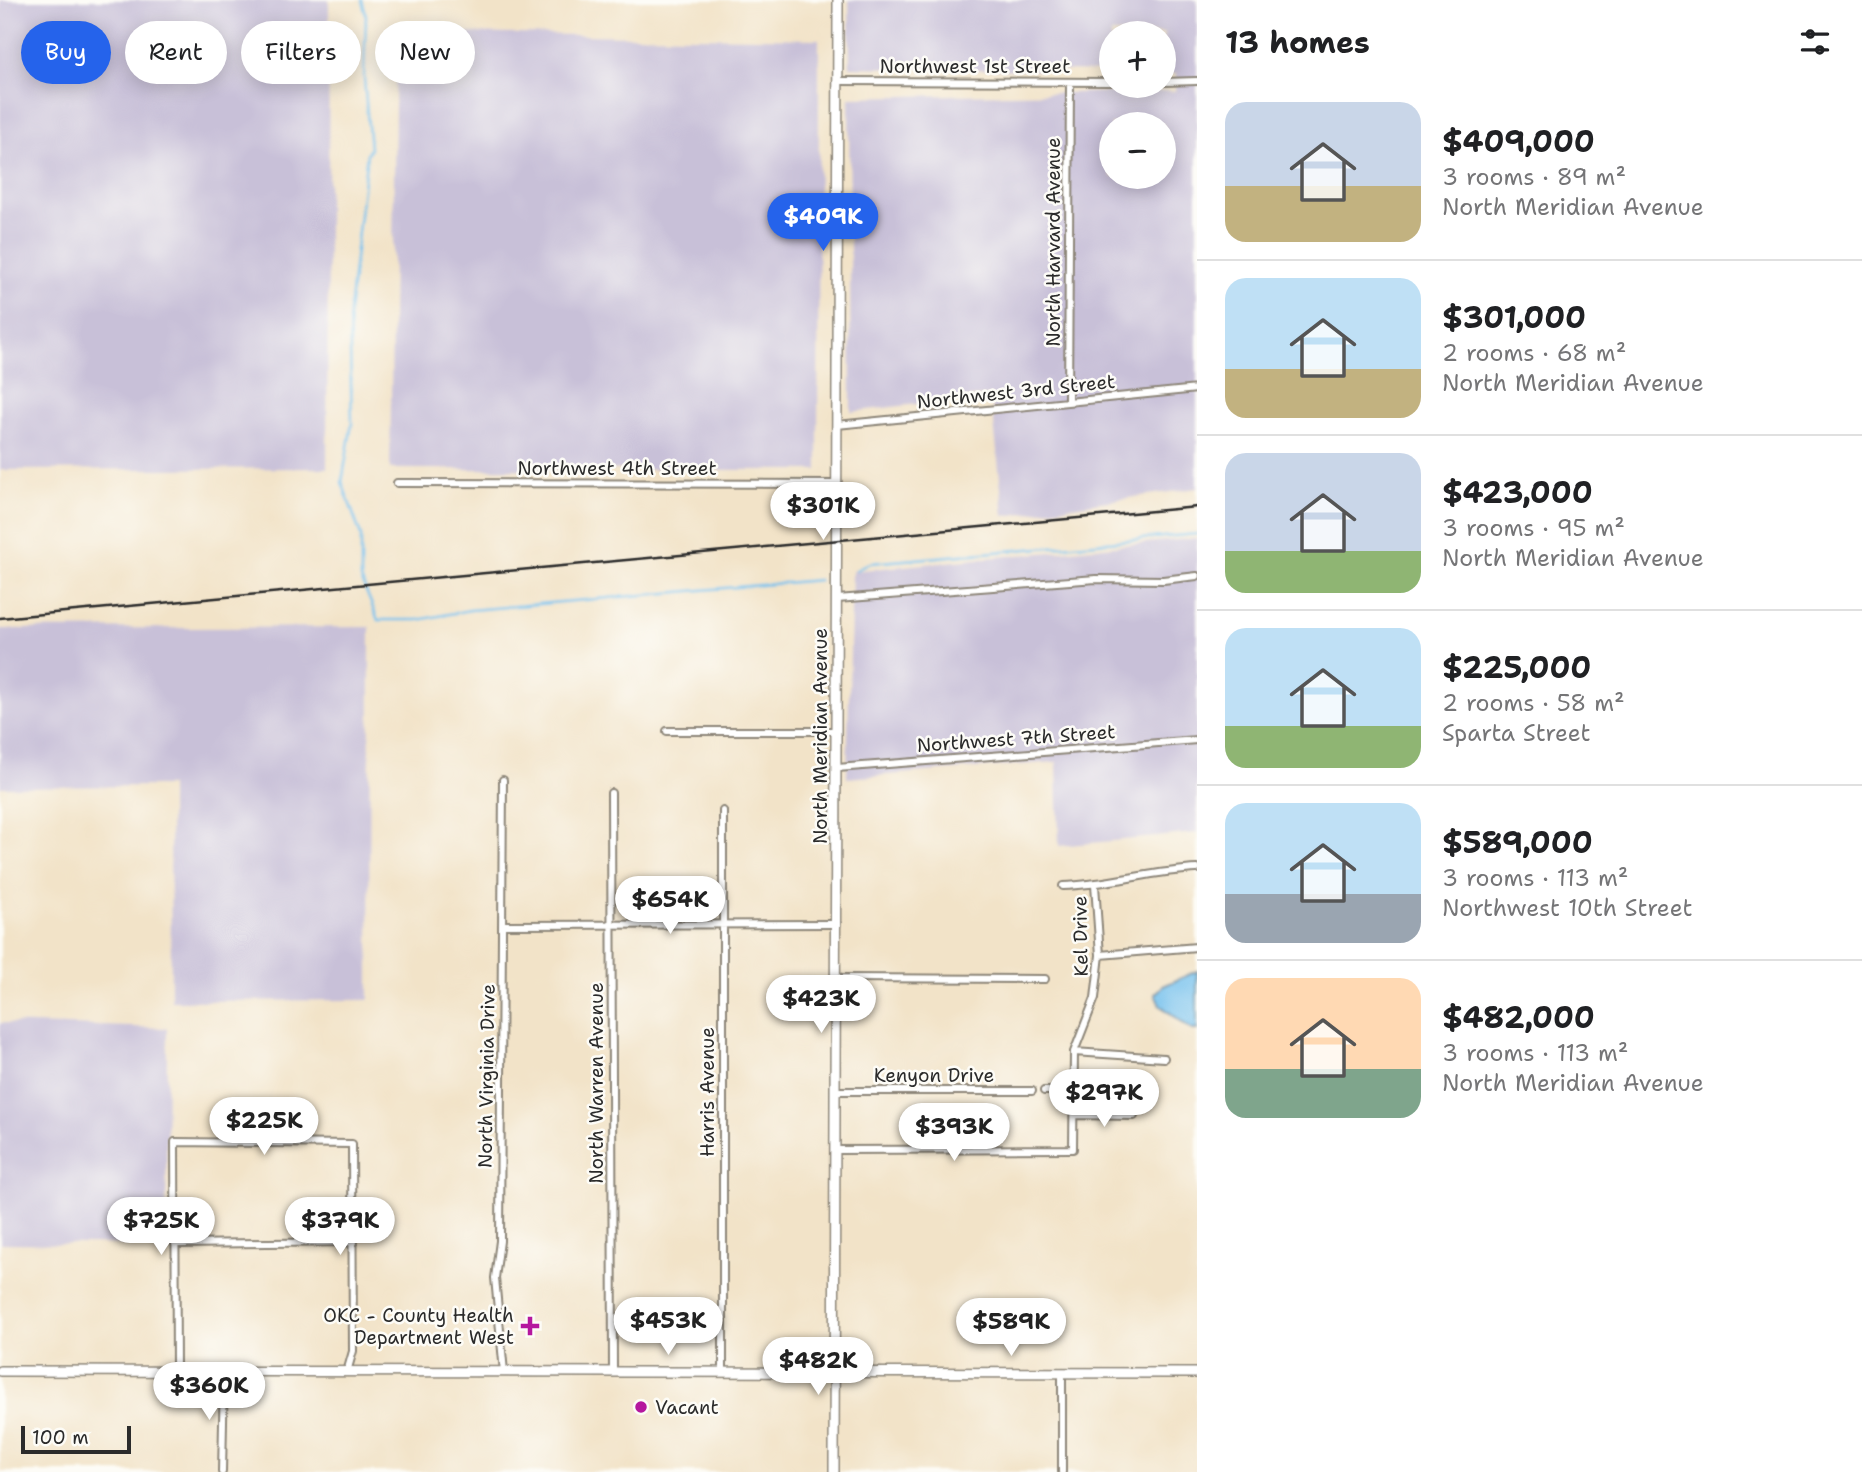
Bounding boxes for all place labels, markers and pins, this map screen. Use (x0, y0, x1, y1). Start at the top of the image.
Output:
pin: $409K (774, 194, 872, 253)
pin: $301K (774, 482, 872, 542)
pin: $654K (621, 876, 719, 936)
pin: $423K (772, 976, 870, 1035)
pin: $297K (1055, 1070, 1153, 1129)
pin: $225K (215, 1098, 313, 1157)
pin: $393K (905, 1104, 1003, 1163)
pin: $725K (112, 1198, 210, 1257)
pin: $379K (291, 1198, 389, 1257)
pin: $453K (619, 1298, 717, 1357)
pin: $589K (962, 1298, 1060, 1358)
place label: OKC - County Health Department West (323, 1303, 514, 1350)
marker: OKC - County Health Department West (520, 1316, 540, 1336)
pin: $482K (769, 1338, 867, 1397)
pin: $360K (160, 1362, 258, 1422)
place label: Vacant (655, 1395, 719, 1420)
marker: Vacant (633, 1399, 649, 1415)

